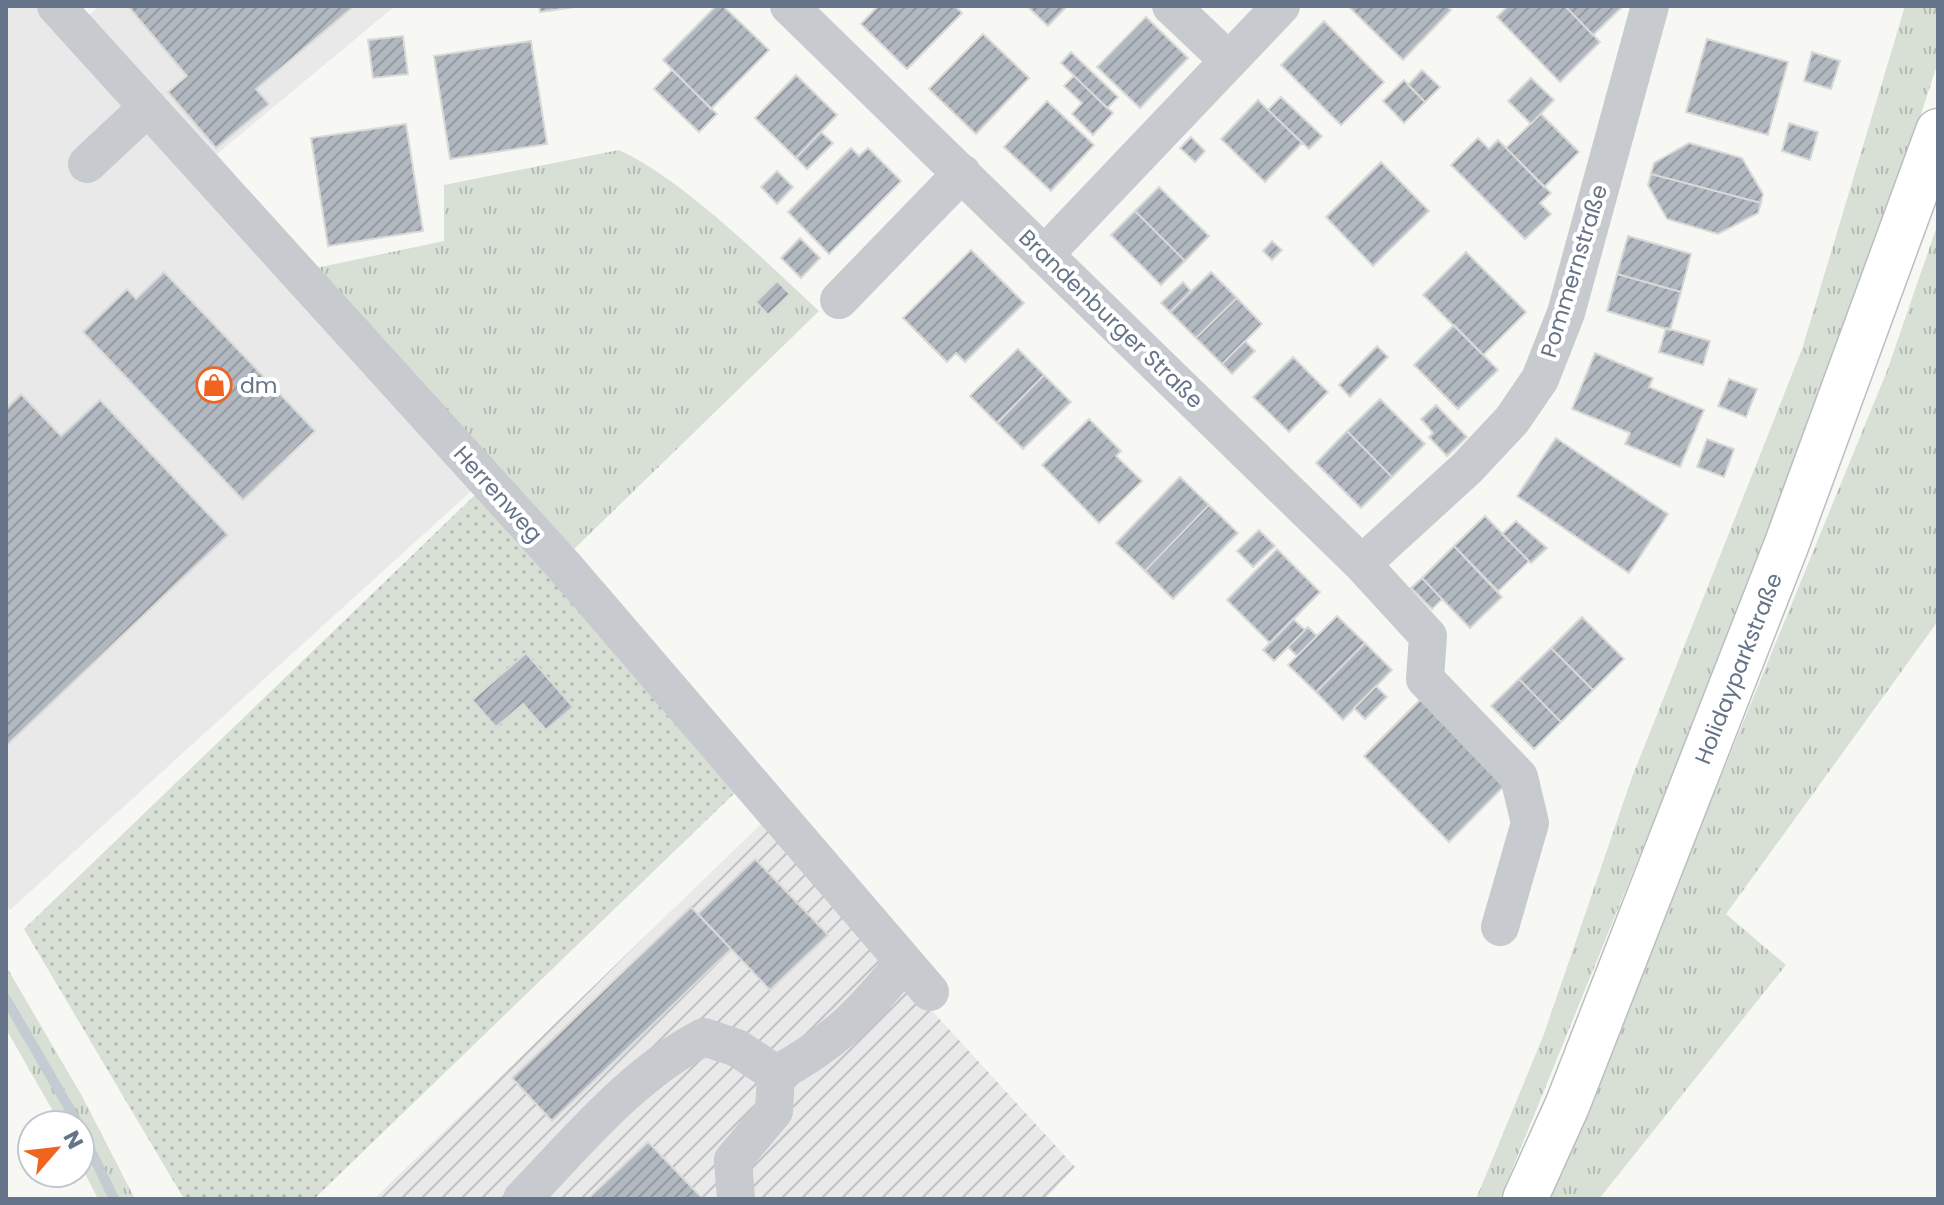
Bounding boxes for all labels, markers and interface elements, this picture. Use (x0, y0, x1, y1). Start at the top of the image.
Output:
street label: Pommernstraße (1533, 181, 1615, 361)
street label: Brandenburger Straße (1012, 223, 1210, 415)
shop icon: dm (195, 366, 233, 404)
place label: dm (240, 370, 278, 401)
street label: Herrenweg (446, 439, 550, 549)
street label: Holidayparkstraße (1687, 568, 1790, 768)
north arrow (16, 1109, 96, 1189)
text: N (56, 1125, 91, 1154)

